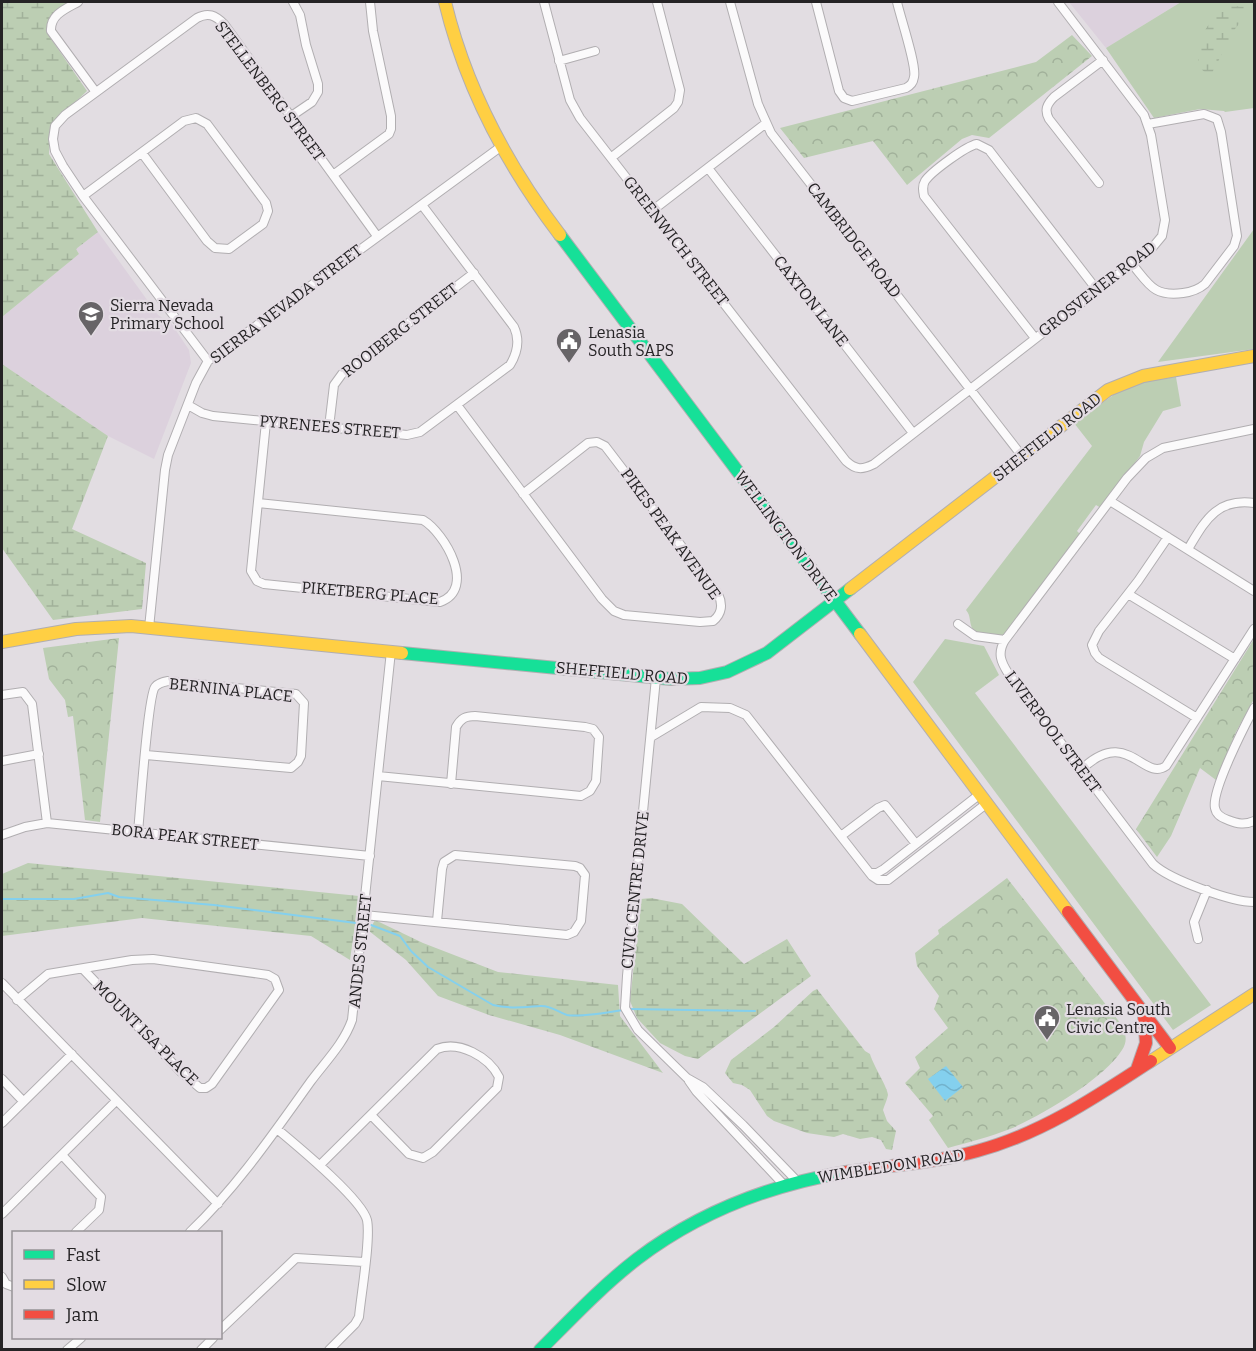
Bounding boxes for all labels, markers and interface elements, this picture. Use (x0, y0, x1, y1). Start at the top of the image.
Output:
street label: STELLENBERG STREET (211, 17, 329, 165)
street label: GREENWICH STREET (619, 172, 733, 310)
street label: CAMBRIDGE ROAD (803, 178, 905, 302)
street label: GROSVENER ROAD (1035, 237, 1159, 341)
street label: SIERRA NEVADA STREET (206, 241, 366, 367)
street label: CAXTON LANE (770, 252, 852, 350)
street label: ROOIBERG STREET (338, 279, 462, 381)
place label: Sierra Nevada Primary School (110, 296, 225, 333)
school or university icon: Sierra Nevada Primary School (76, 299, 106, 337)
place label: Lenasia South SAPS (588, 323, 674, 360)
public building icon: Lenasia South SAPS (554, 326, 584, 364)
street label: SHEFFIELD ROAD (989, 389, 1105, 485)
street label: PYRENEES STREET (259, 411, 401, 443)
street label: PIKES PEAK AVENUE (617, 465, 725, 603)
street label: WELLINGTON DRIVE (731, 467, 841, 605)
street label: PIKETBERG PLACE (301, 578, 439, 608)
street label: SHEFFIELD ROAD (555, 658, 689, 688)
street label: LIVERPOOL STREET (1001, 667, 1105, 797)
street label: BERNINA PLACE (168, 674, 294, 706)
street label: CIVIC CENTRE DRIVE (617, 810, 653, 970)
street label: BORA PEAK STREET (110, 820, 260, 854)
street label: ANDES STREET (345, 893, 375, 1009)
street label: MOUNT ISA PLACE (90, 977, 202, 1089)
place label: Lenasia South Civic Centre (1066, 1000, 1171, 1037)
public building icon: Lenasia South Civic Centre (1032, 1003, 1062, 1041)
street label: WIMBLEDON ROAD (816, 1145, 966, 1187)
legend (12, 1231, 222, 1339)
text: Fast (66, 1244, 101, 1266)
text: Slow (66, 1274, 107, 1296)
text: Jam (65, 1304, 99, 1326)

